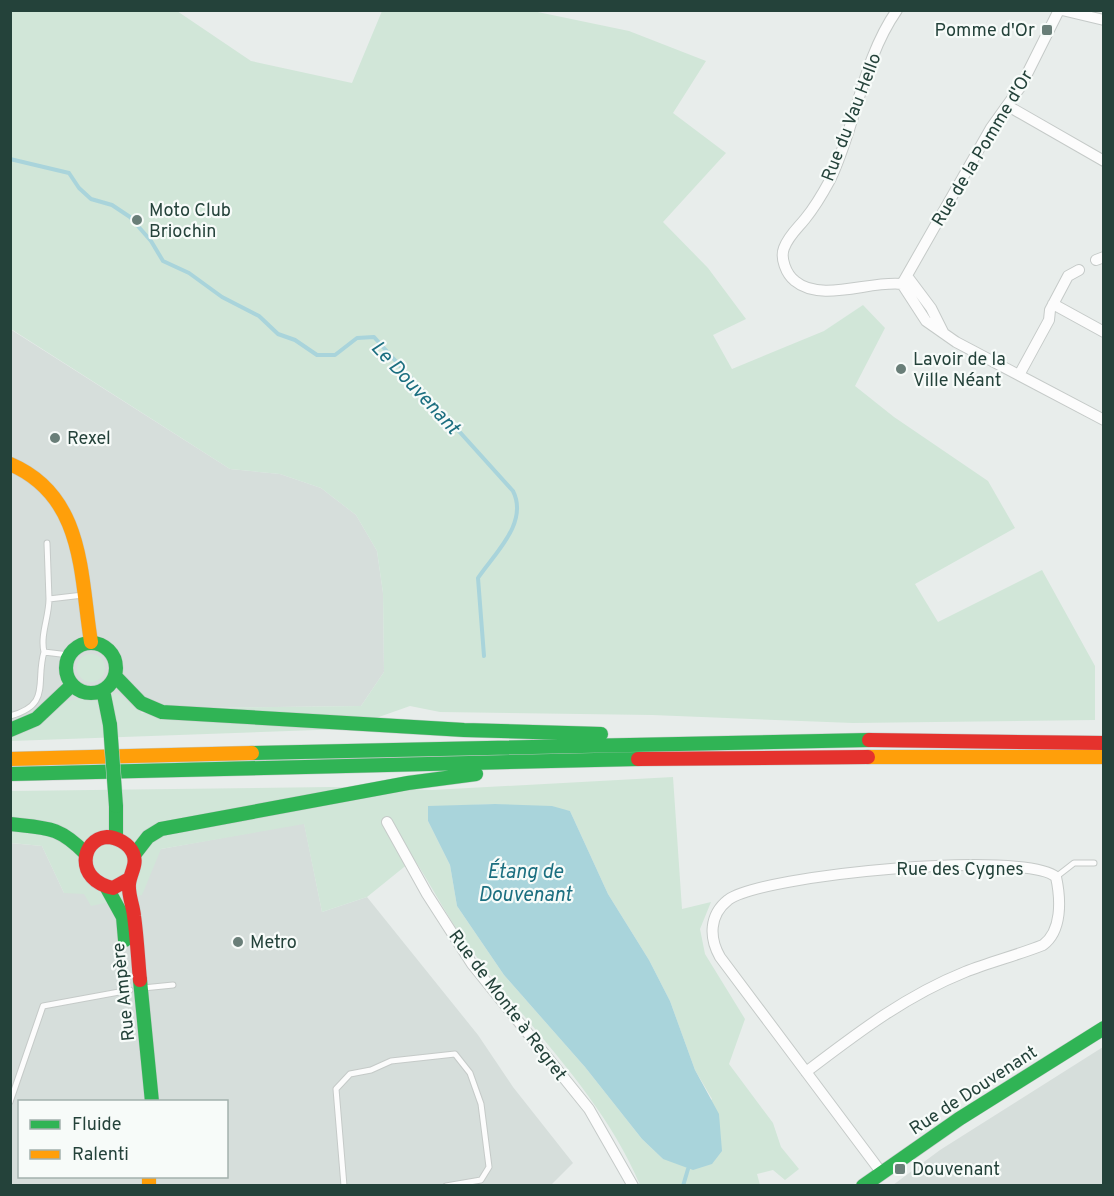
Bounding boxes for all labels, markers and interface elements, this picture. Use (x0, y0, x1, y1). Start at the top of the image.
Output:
place label: Pomme d'Or (935, 20, 1035, 43)
marker: Pomme d'Or (1040, 23, 1054, 37)
street label: Rue du Vau Hello (817, 50, 887, 185)
street label: Rue de la Pomme d'Or (927, 66, 1039, 231)
place label: Moto Club Briochin (149, 200, 231, 244)
marker: Moto Club Briochin (130, 213, 144, 227)
water label: Le Douvenant (364, 336, 465, 441)
place label: Lavoir de la Ville Néant (913, 349, 1006, 393)
marker: Lavoir de la Ville Néant (894, 362, 908, 376)
place label: Rexel (67, 428, 111, 451)
marker: Rexel (48, 431, 62, 445)
water label: Étang de Douvenant (478, 858, 573, 909)
street label: Rue des Cygnes (896, 859, 1024, 882)
street label: Rue de Monte à Regret (443, 926, 571, 1086)
place label: Metro (250, 932, 297, 955)
marker: Metro (231, 935, 245, 949)
street label: Rue Ampère (108, 941, 141, 1042)
street label: Rue de Douvenant (906, 1041, 1042, 1141)
legend (18, 1100, 228, 1178)
text: Fluide (72, 1114, 121, 1137)
text: Ralenti (72, 1144, 129, 1167)
place label: Douvenant (912, 1159, 1000, 1182)
marker: Douvenant (893, 1162, 907, 1176)

